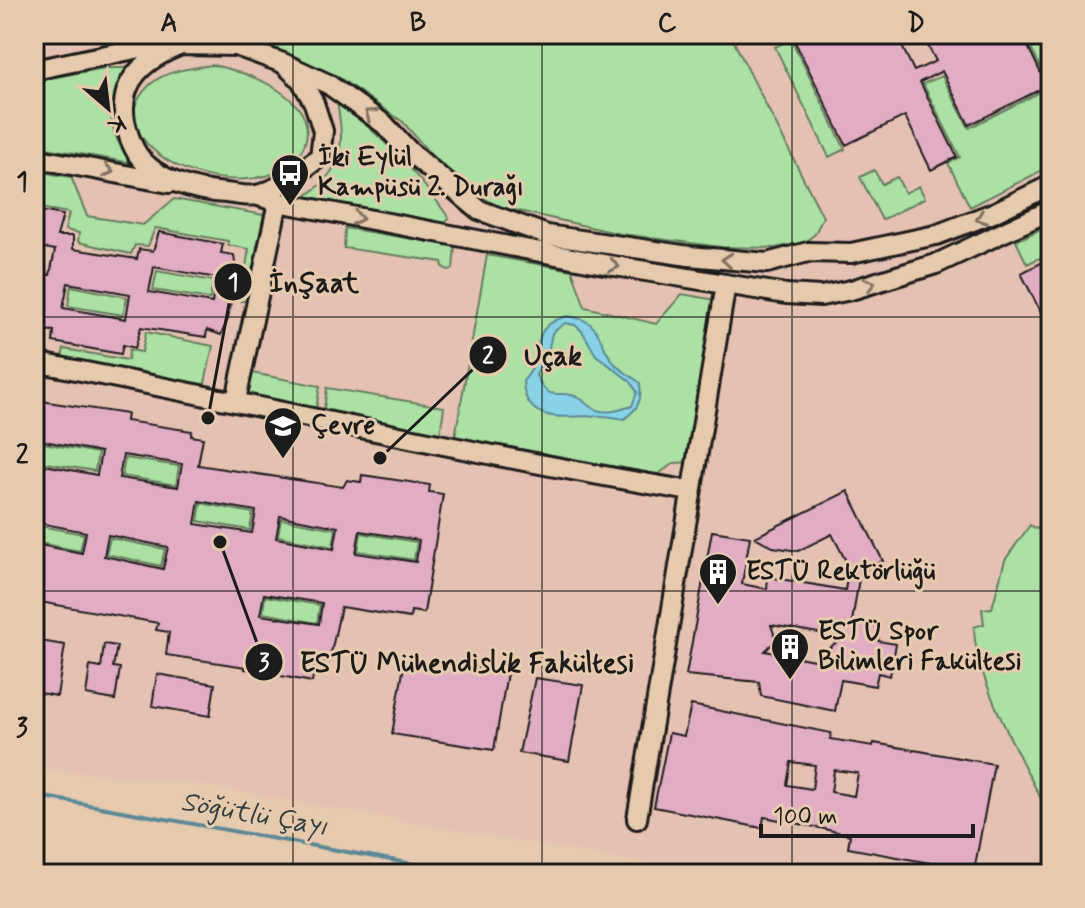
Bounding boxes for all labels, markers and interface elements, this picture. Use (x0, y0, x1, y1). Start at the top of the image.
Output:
text: A (160, 7, 178, 41)
text: B (410, 7, 426, 41)
text: C (658, 7, 677, 41)
text: D (907, 7, 925, 41)
north arrow (68, 68, 148, 148)
text: K (103, 108, 130, 140)
one-way arrow (364, 109, 378, 124)
place label: İki Eylül Kampüsü 2. Durağı (318, 141, 524, 206)
bus stop icon: İki Eylül Kampüsü 2. Durağı (269, 152, 311, 207)
one-way arrow (101, 162, 115, 179)
text: 1 (16, 166, 28, 200)
one-way arrow (352, 208, 365, 225)
one-way arrow (974, 208, 988, 225)
one-way arrow (720, 251, 733, 268)
callout: İnşaat (213, 256, 375, 308)
one-way arrow (607, 256, 621, 273)
text: İnşaat (269, 266, 360, 303)
text: 1 (228, 268, 238, 299)
one-way arrow (863, 277, 876, 293)
callout: Uçak (468, 329, 598, 381)
text: Uçak (524, 339, 582, 376)
text: 2 (482, 341, 494, 372)
school or university icon: Çevre (262, 405, 304, 460)
place label: Çevre (311, 409, 375, 443)
text: 2 (16, 439, 29, 473)
building icon: ESTÜ Rektörlüğü (697, 551, 739, 606)
place label: ESTÜ Rektörlüğü (746, 555, 936, 590)
place label: ESTÜ Spor Bilimleri Fakültesi (818, 615, 1022, 679)
building icon: ESTÜ Spor Bilimleri Fakültesi (769, 626, 811, 681)
callout: ESTÜ Mühendislik Fakültesi (244, 636, 650, 688)
text: ESTÜ Mühendislik Fakültesi (300, 646, 634, 683)
text: 3 (259, 648, 270, 679)
text: 3 (16, 712, 28, 746)
water label: Söğütlü Çayı (178, 784, 330, 846)
scale bar (761, 788, 973, 838)
text: 100 m (773, 802, 837, 833)

